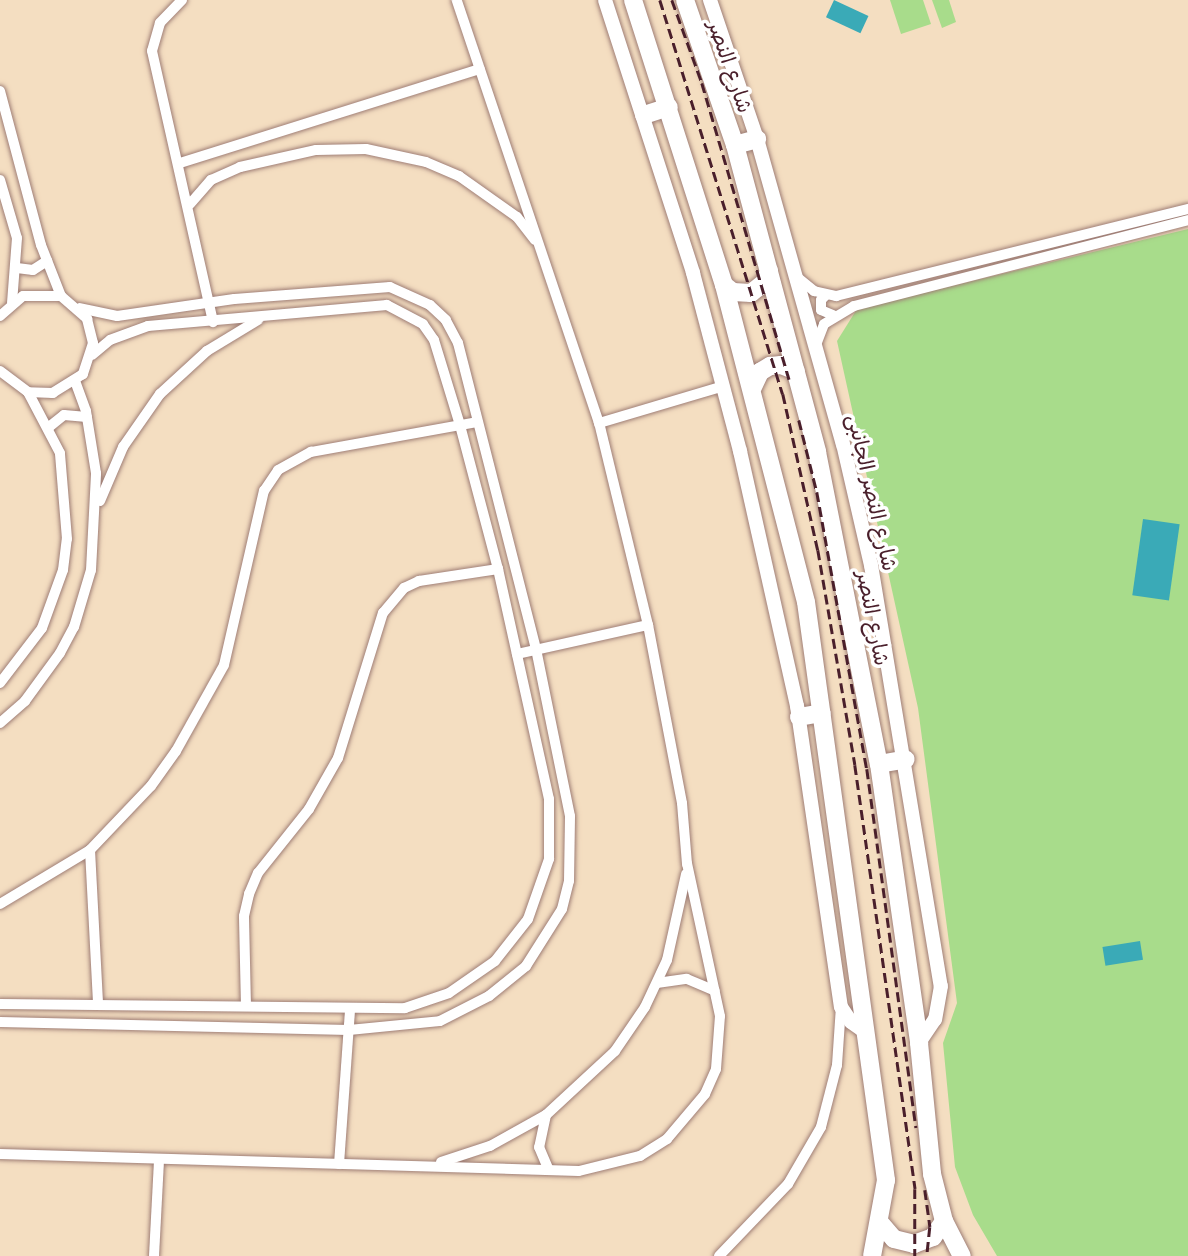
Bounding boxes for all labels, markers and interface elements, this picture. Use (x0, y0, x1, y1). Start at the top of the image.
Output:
street label: شارع النصر (704, 17, 760, 115)
street label: شارع النصر الجانبى (844, 411, 904, 573)
street label: شارع النصر (853, 568, 897, 668)

